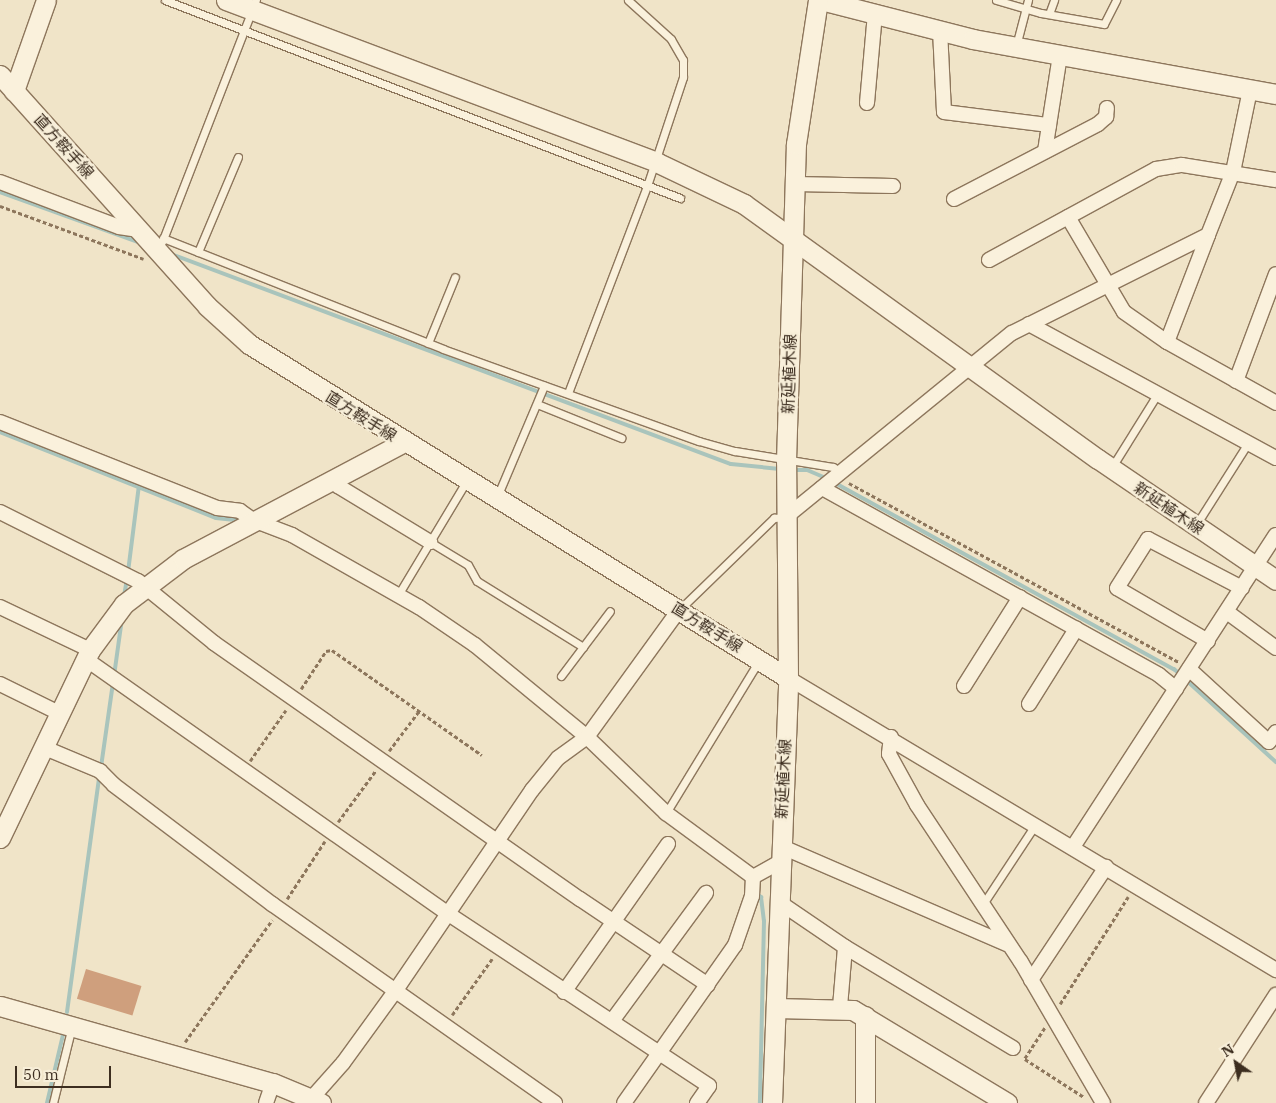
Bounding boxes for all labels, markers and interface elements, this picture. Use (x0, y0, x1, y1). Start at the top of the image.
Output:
street label: 直方鞍手線 (30, 110, 98, 182)
street label: 新延植木線 (778, 334, 800, 414)
street label: 直方鞍手線 (322, 387, 400, 445)
street label: 新延植木線 (1130, 478, 1208, 538)
street label: 直方鞍手線 (668, 598, 746, 656)
street label: 新延植木線 (771, 739, 795, 819)
north arrow (1211, 1038, 1261, 1088)
text: N (1218, 1040, 1237, 1061)
scale bar (18, 1056, 114, 1088)
text: 50 m (23, 1065, 59, 1084)

